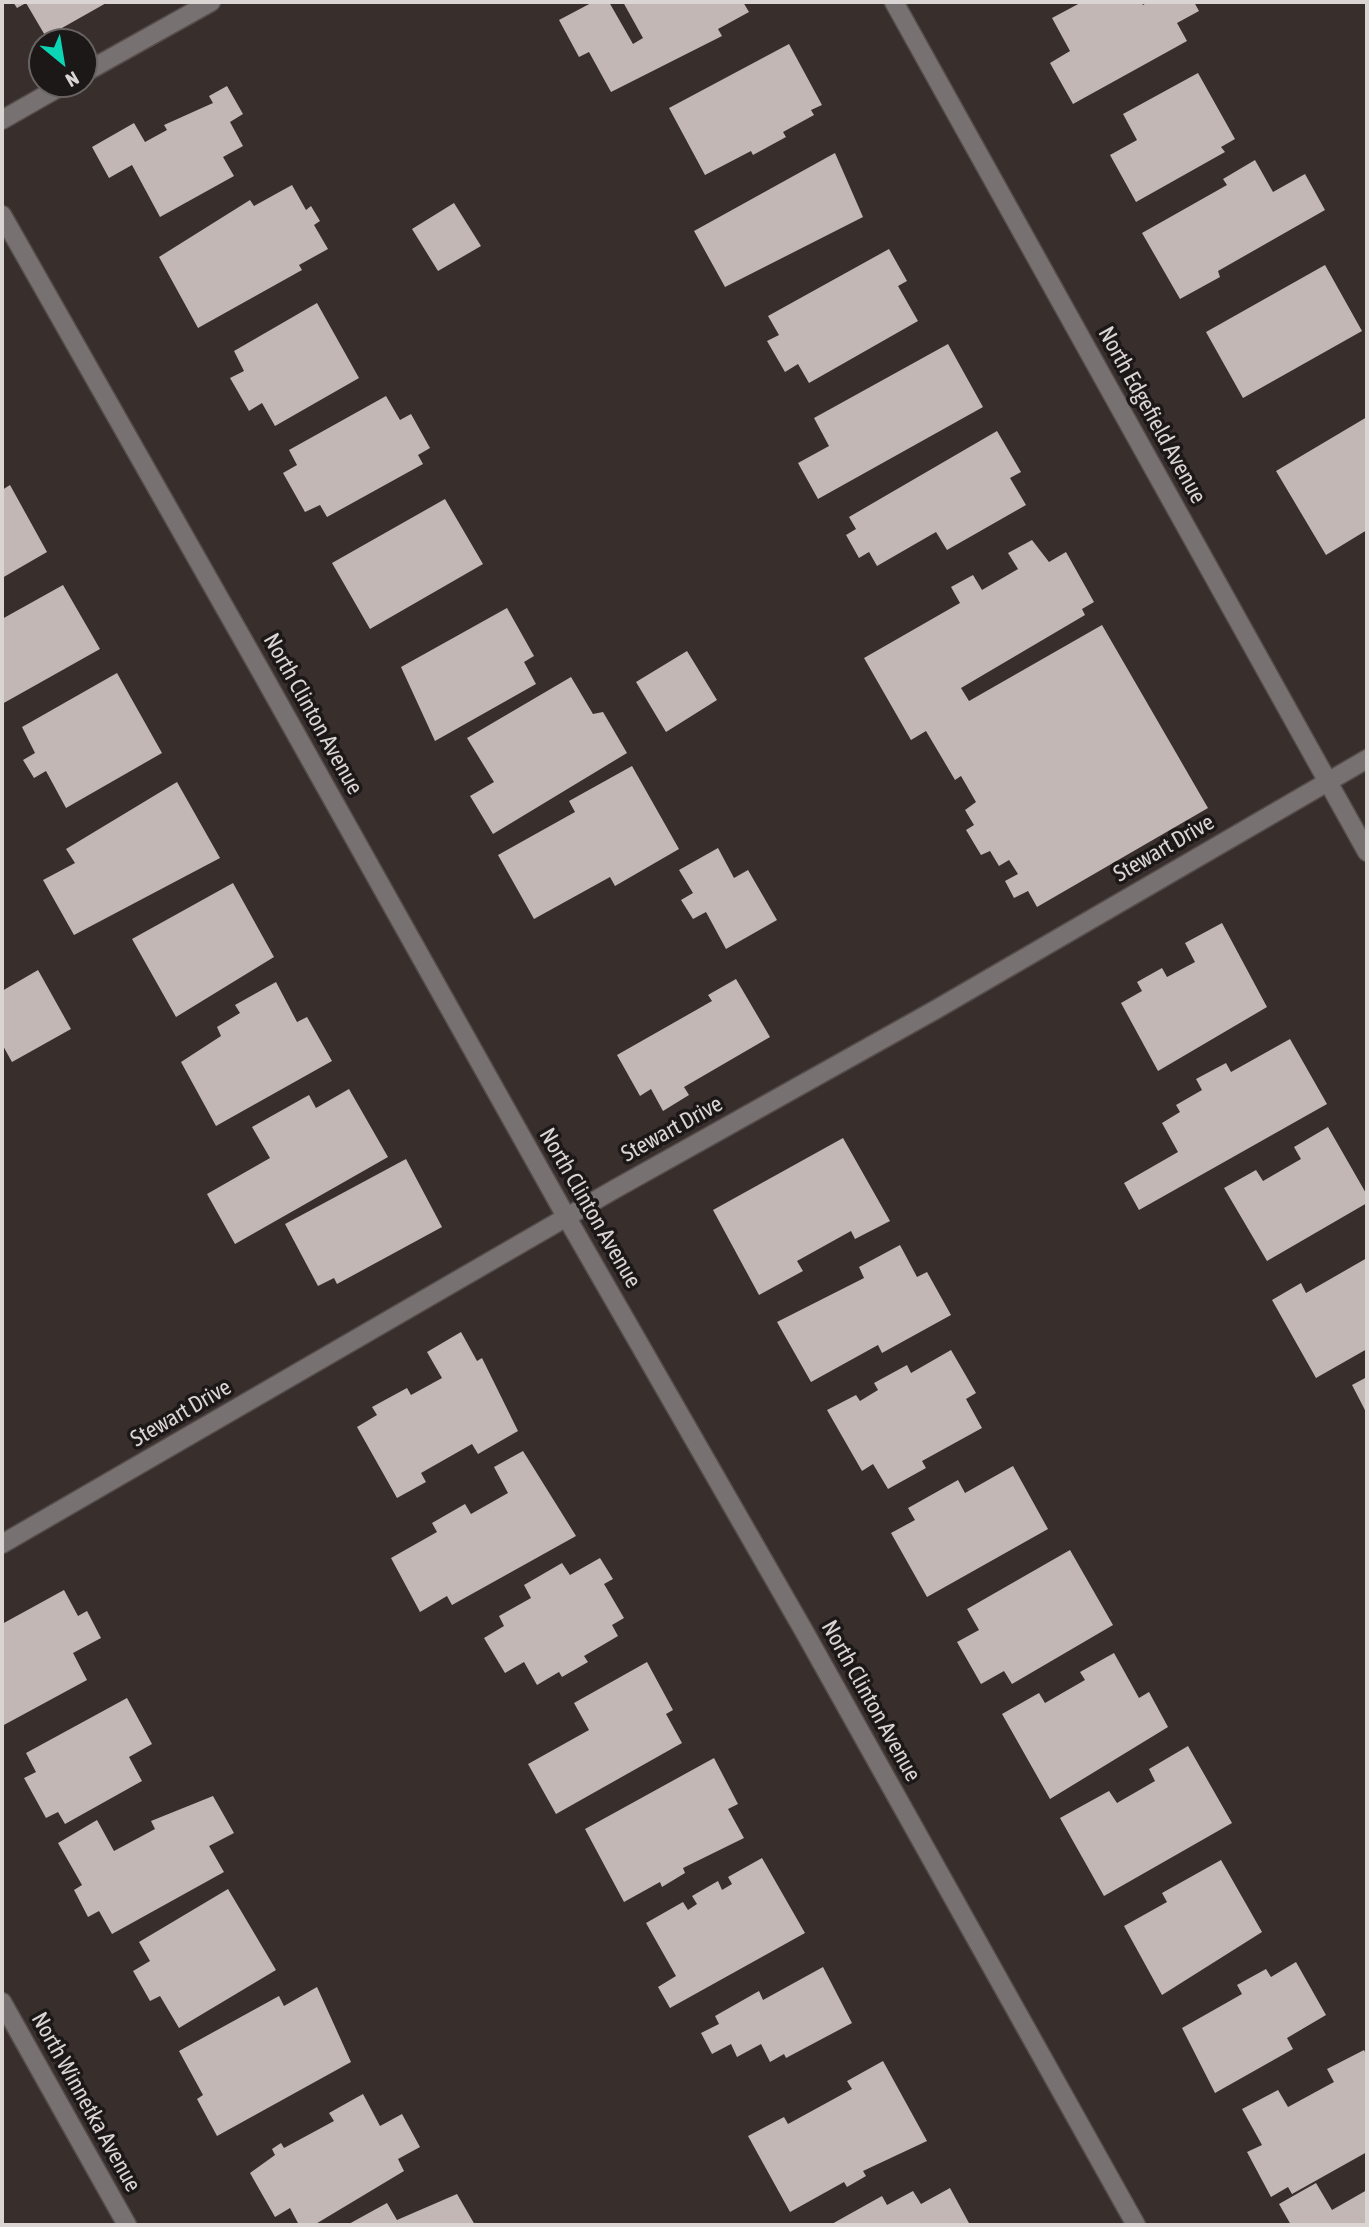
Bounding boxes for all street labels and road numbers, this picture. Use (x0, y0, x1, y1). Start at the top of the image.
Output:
street label: North Edgefield Avenue (1092, 322, 1212, 508)
street label: North Clinton Avenue (257, 629, 369, 799)
street label: Stewart Drive (1109, 808, 1219, 888)
street label: Stewart Drive (617, 1090, 727, 1168)
street label: North Clinton Avenue (533, 1123, 647, 1293)
street label: Stewart Drive (126, 1373, 236, 1453)
street label: North Clinton Avenue (815, 1616, 927, 1786)
street label: North Winnetka Avenue (25, 2007, 147, 2197)

